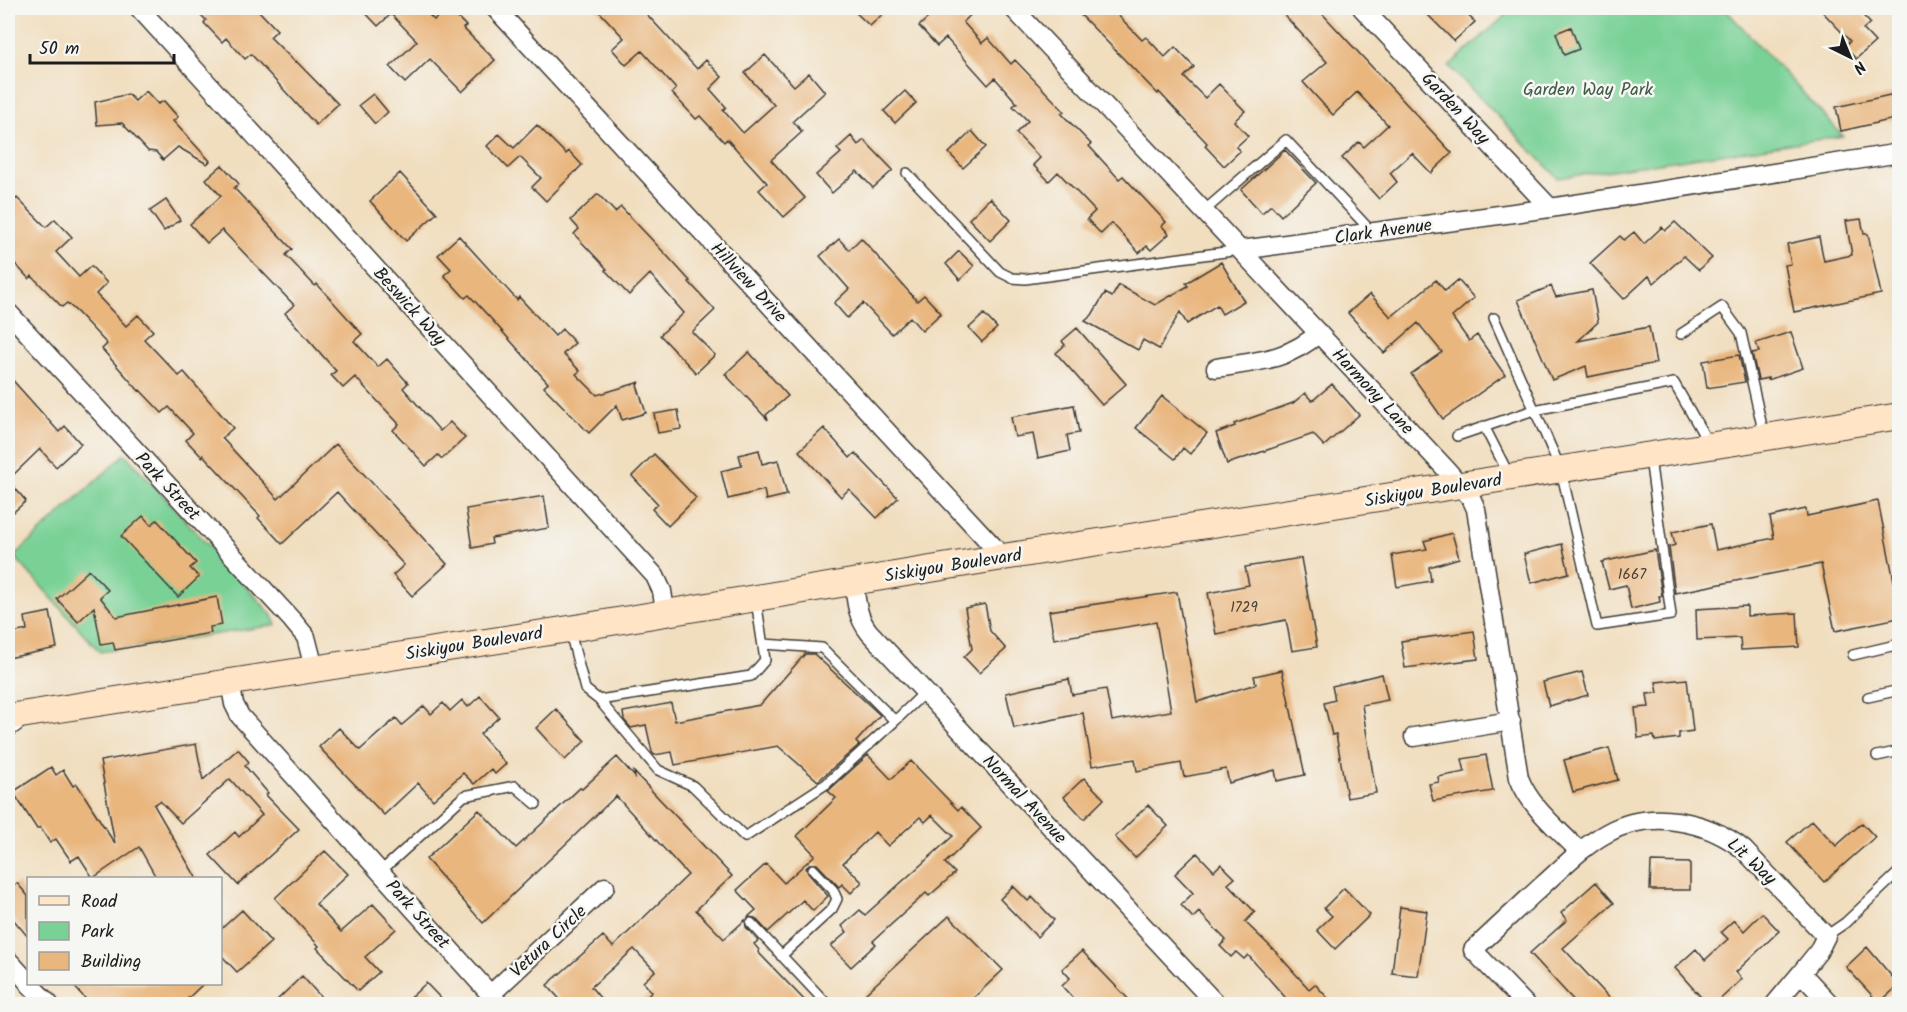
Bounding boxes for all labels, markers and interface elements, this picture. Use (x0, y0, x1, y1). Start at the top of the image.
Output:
scale bar (30, 27, 174, 65)
north arrow (1820, 27, 1880, 87)
text: 50 m (39, 35, 79, 64)
text: N (1847, 54, 1871, 79)
street label: Garden Way (1414, 66, 1497, 152)
park label: Garden Way Park (1523, 76, 1654, 105)
street label: Clark Avenue (1333, 211, 1434, 254)
street label: Hillview Drive (703, 236, 793, 330)
street label: Beswick Way (365, 261, 453, 354)
street label: Harmony Lane (1324, 342, 1420, 442)
street label: Park Street (127, 446, 207, 529)
street label: Siskiyou Boulevard (1363, 466, 1505, 517)
street label: Siskiyou Boulevard (883, 541, 1025, 592)
house number: 1667 (1618, 563, 1647, 587)
house number: 1729 (1230, 596, 1259, 620)
street label: Siskiyou Boulevard (404, 619, 546, 670)
street label: Normal Avenue (975, 749, 1073, 851)
street label: Lit Way (1719, 831, 1783, 893)
street label: Park Street (378, 874, 457, 957)
legend (27, 877, 222, 985)
text: Road (81, 888, 118, 917)
street label: Vetura Circle (504, 899, 594, 986)
text: Park (81, 918, 114, 947)
text: Building (81, 948, 141, 977)

